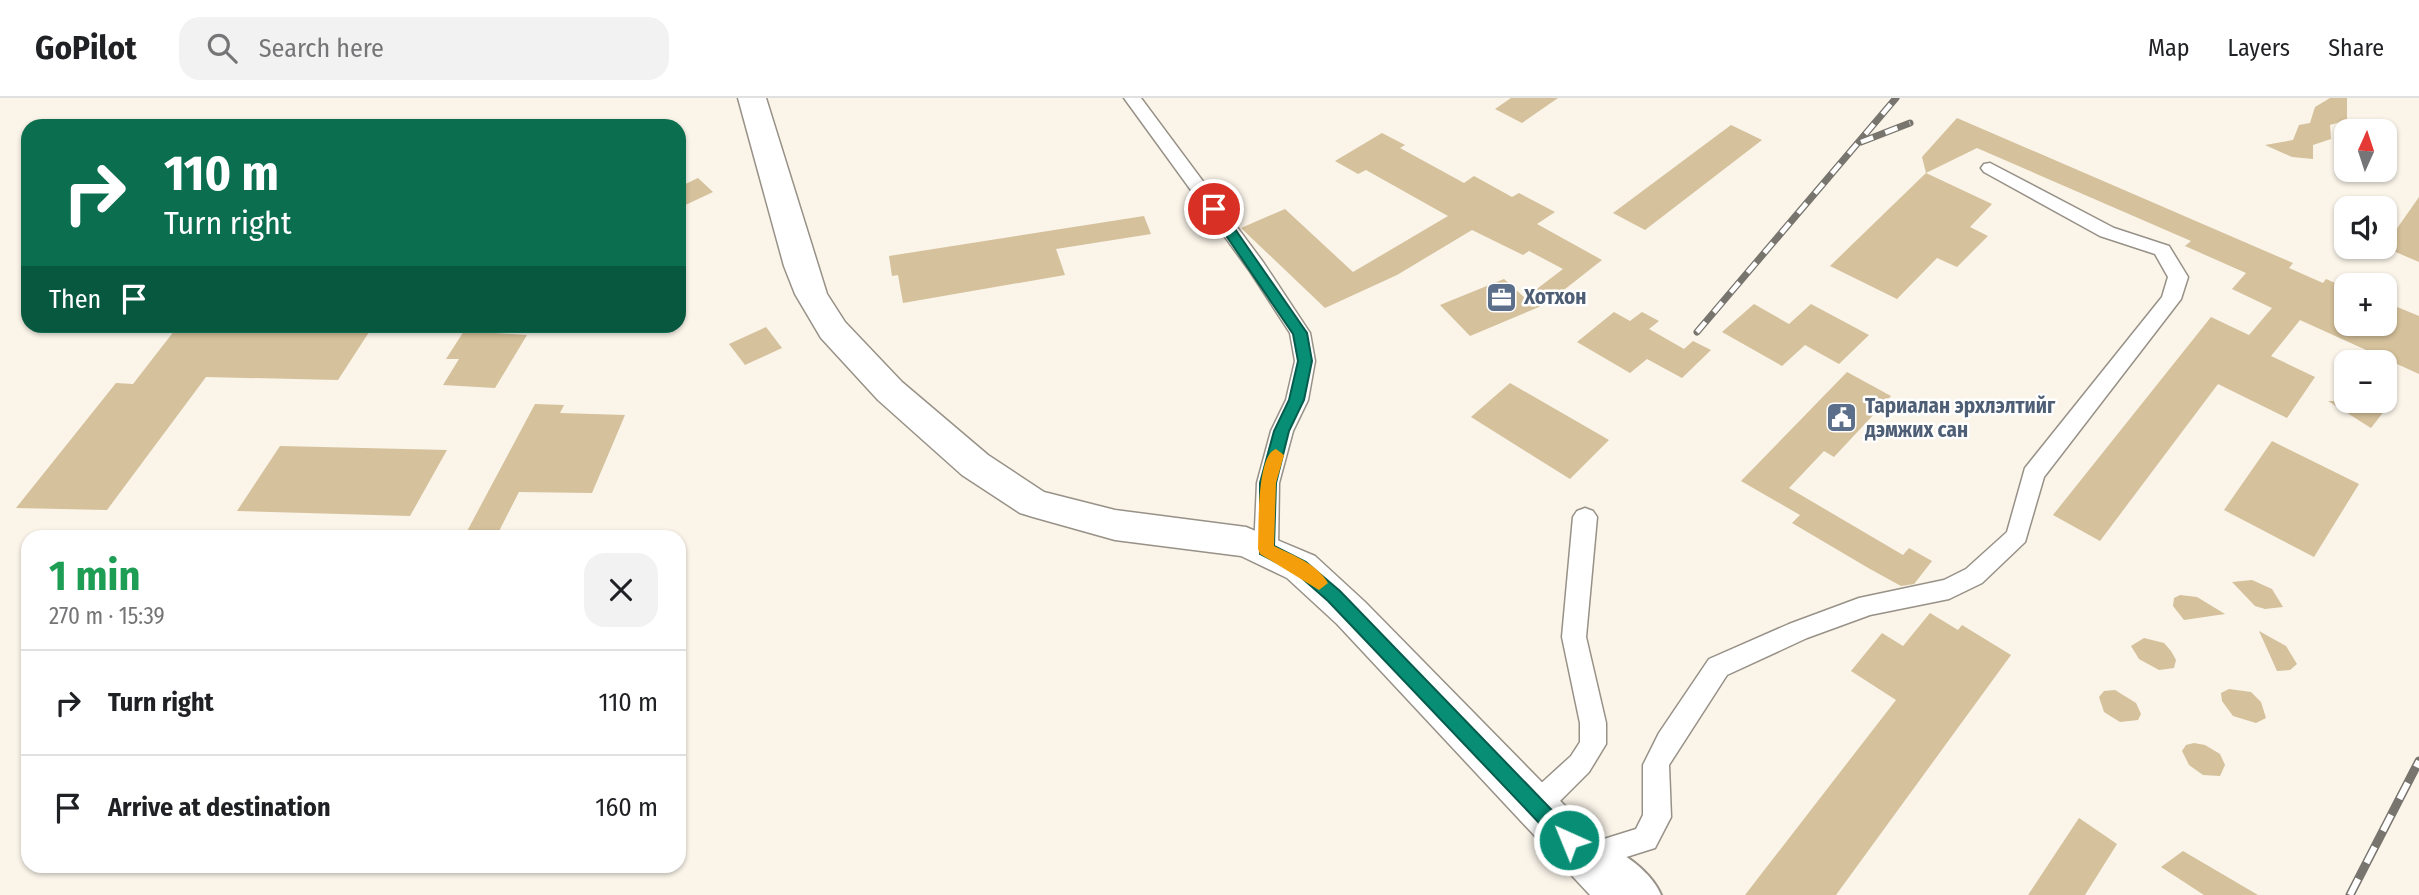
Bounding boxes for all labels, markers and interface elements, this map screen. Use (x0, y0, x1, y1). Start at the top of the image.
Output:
search box (179, 17, 669, 80)
text: GoPilot (35, 28, 137, 68)
icon: search (203, 29, 241, 67)
text: Search here (259, 33, 384, 64)
text: Map (2148, 34, 2190, 62)
text: Layers (2228, 34, 2290, 62)
text: Share (2328, 34, 2384, 62)
north arrow (2334, 119, 2398, 182)
map controls (2334, 119, 2397, 413)
text: 110 m (164, 144, 279, 203)
icon: right (49, 147, 140, 238)
pin (1184, 179, 1244, 239)
icon: arrive (1195, 190, 1233, 228)
button: sound (2334, 196, 2397, 259)
text: Turn right (164, 204, 291, 242)
button: + (2334, 273, 2397, 336)
icon: arrive (115, 280, 153, 318)
office icon: Хотхон (1484, 280, 1518, 314)
text: Then (49, 284, 101, 315)
place label: Хотхон (1523, 284, 1586, 310)
button: − (2334, 350, 2397, 413)
place label: Тариалан эрхлэлтийг дэмжих сан (1864, 393, 2056, 443)
public building icon: Тариалан эрхлэлтийг дэмжих сан (1825, 401, 1859, 435)
text: 1 min (49, 551, 140, 601)
button: close (584, 553, 658, 627)
text: 270 m · 15:39 (49, 602, 165, 630)
icon: right (49, 684, 87, 722)
text: Turn right (108, 687, 214, 718)
text: 110 m (598, 687, 658, 718)
icon: arrive (49, 789, 87, 827)
text: Arrive at destination (108, 792, 331, 823)
text: 160 m (595, 792, 658, 823)
position arrow (1532, 803, 1606, 877)

